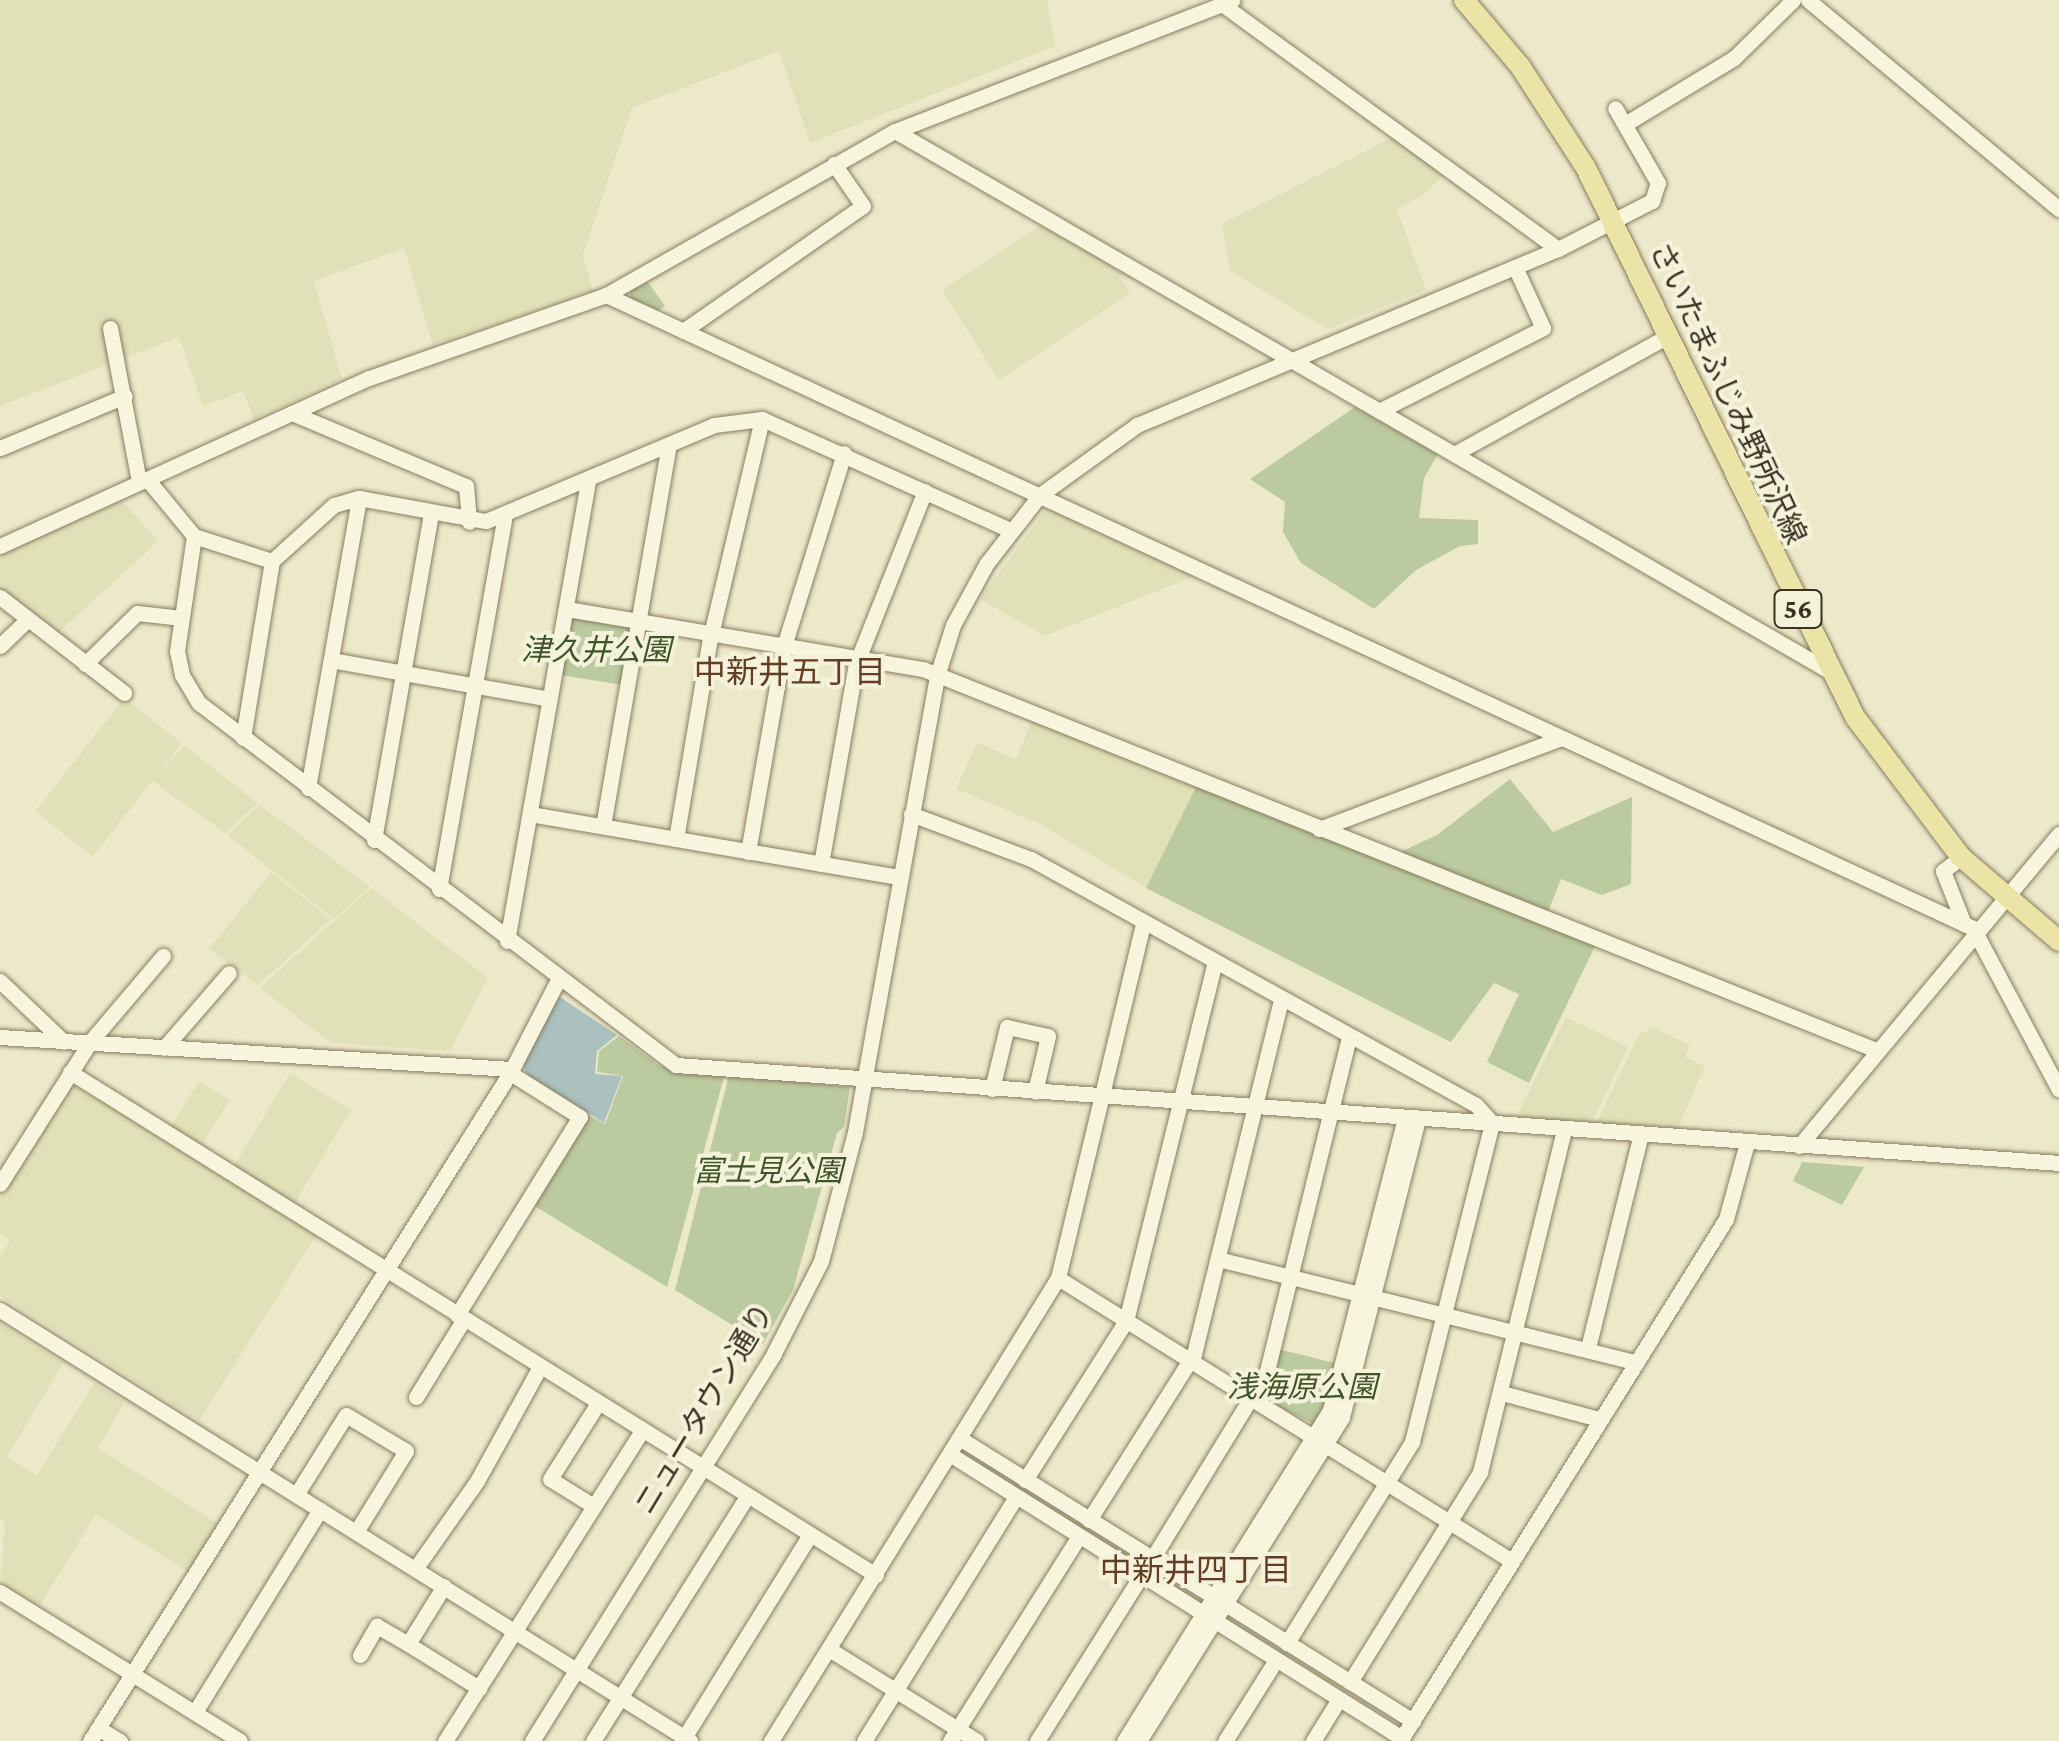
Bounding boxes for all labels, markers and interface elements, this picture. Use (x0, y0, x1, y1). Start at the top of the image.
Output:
street label: さいたまふじみ野所沢線 (1642, 236, 1814, 550)
road number: 56 (1773, 586, 1823, 632)
park label: 津久井公園 (521, 632, 671, 668)
district label: 中新井五丁目 (694, 653, 886, 691)
park label: 富士見公園 (693, 1153, 843, 1189)
street label: ニュータウン通り (627, 1297, 781, 1521)
park label: 浅海原公園 (1227, 1369, 1377, 1405)
district label: 中新井四丁目 (1100, 1551, 1292, 1589)

